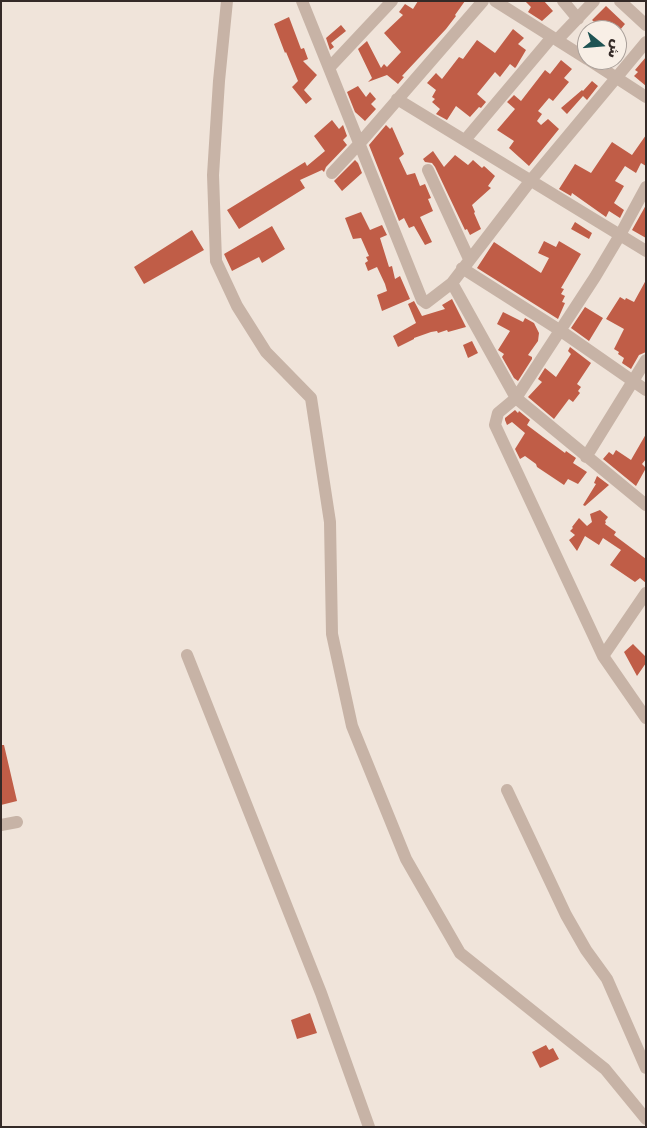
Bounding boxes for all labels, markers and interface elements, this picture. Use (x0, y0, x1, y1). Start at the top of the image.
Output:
north arrow (577, 20, 627, 70)
text: ش (605, 38, 626, 61)

